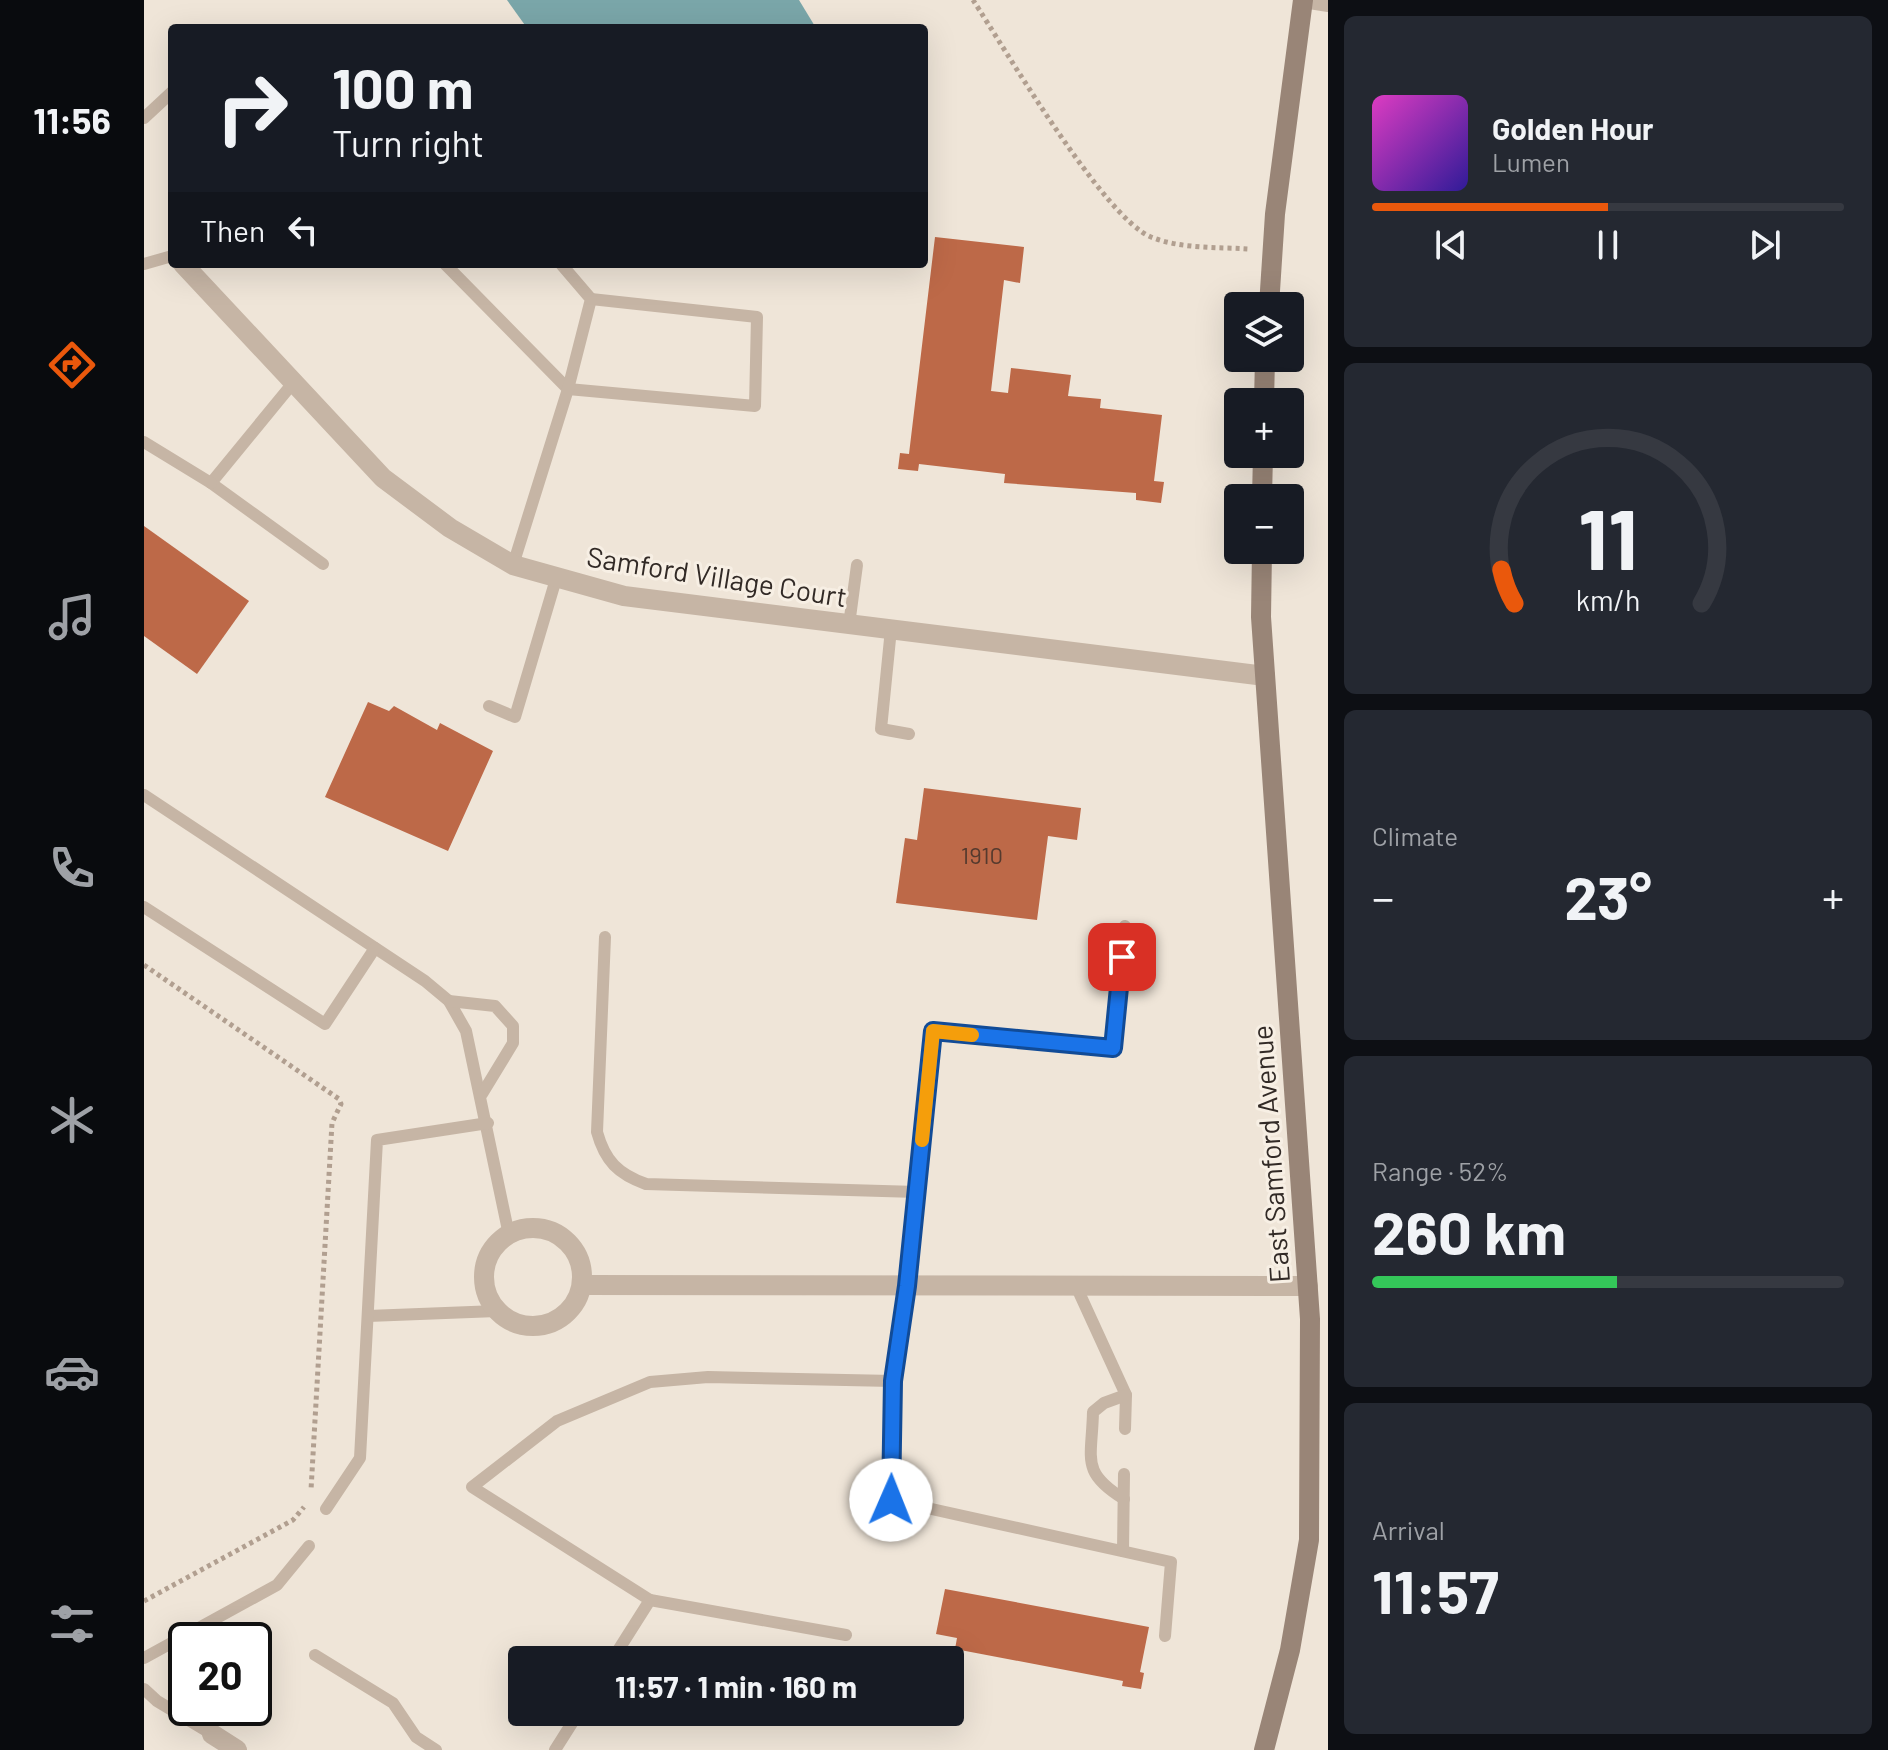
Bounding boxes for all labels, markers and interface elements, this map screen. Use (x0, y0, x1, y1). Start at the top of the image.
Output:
text: 100 m (332, 53, 474, 120)
icon: right (200, 56, 304, 160)
text: 11:56 (33, 98, 111, 141)
text: Golden Hour (1492, 110, 1654, 146)
text: Turn right (332, 121, 484, 164)
text: Lumen (1492, 146, 1570, 177)
icon: left (281, 208, 325, 252)
text: Then (200, 212, 265, 248)
icon: previous (1429, 223, 1473, 267)
icon: pause (1586, 223, 1630, 267)
icon: next (1743, 223, 1787, 267)
map controls (1224, 292, 1304, 564)
button: layers (1224, 292, 1304, 372)
icon: directions (44, 337, 100, 393)
button: + (1224, 388, 1304, 468)
button: − (1224, 484, 1304, 564)
text: 11 (1578, 487, 1638, 587)
street label: Samford Village Court (584, 539, 850, 613)
text: km/h (1576, 582, 1640, 617)
icon: music (44, 589, 100, 645)
text: Climate (1372, 820, 1458, 851)
icon: phone (44, 840, 100, 896)
house number: 1910 (961, 840, 1003, 869)
text: 23° (1564, 860, 1652, 932)
text: − (1372, 870, 1394, 923)
text: + (1822, 870, 1844, 923)
pin (1088, 923, 1156, 991)
icon: arrive (1100, 935, 1144, 979)
street label: East Samford Avenue (1244, 1024, 1296, 1284)
icon: climate (44, 1092, 100, 1148)
text: Range · 52% (1372, 1155, 1508, 1186)
text: 260 km (1372, 1195, 1566, 1267)
icon: car (44, 1344, 100, 1400)
position arrow (849, 1458, 933, 1542)
text: Arrival (1372, 1514, 1445, 1545)
text: 11:57 (1372, 1554, 1499, 1626)
icon: filters (44, 1596, 100, 1652)
speed limit sign: 20 (168, 1622, 272, 1726)
text: 11:57 · 1 min · 160 m (615, 1668, 857, 1704)

